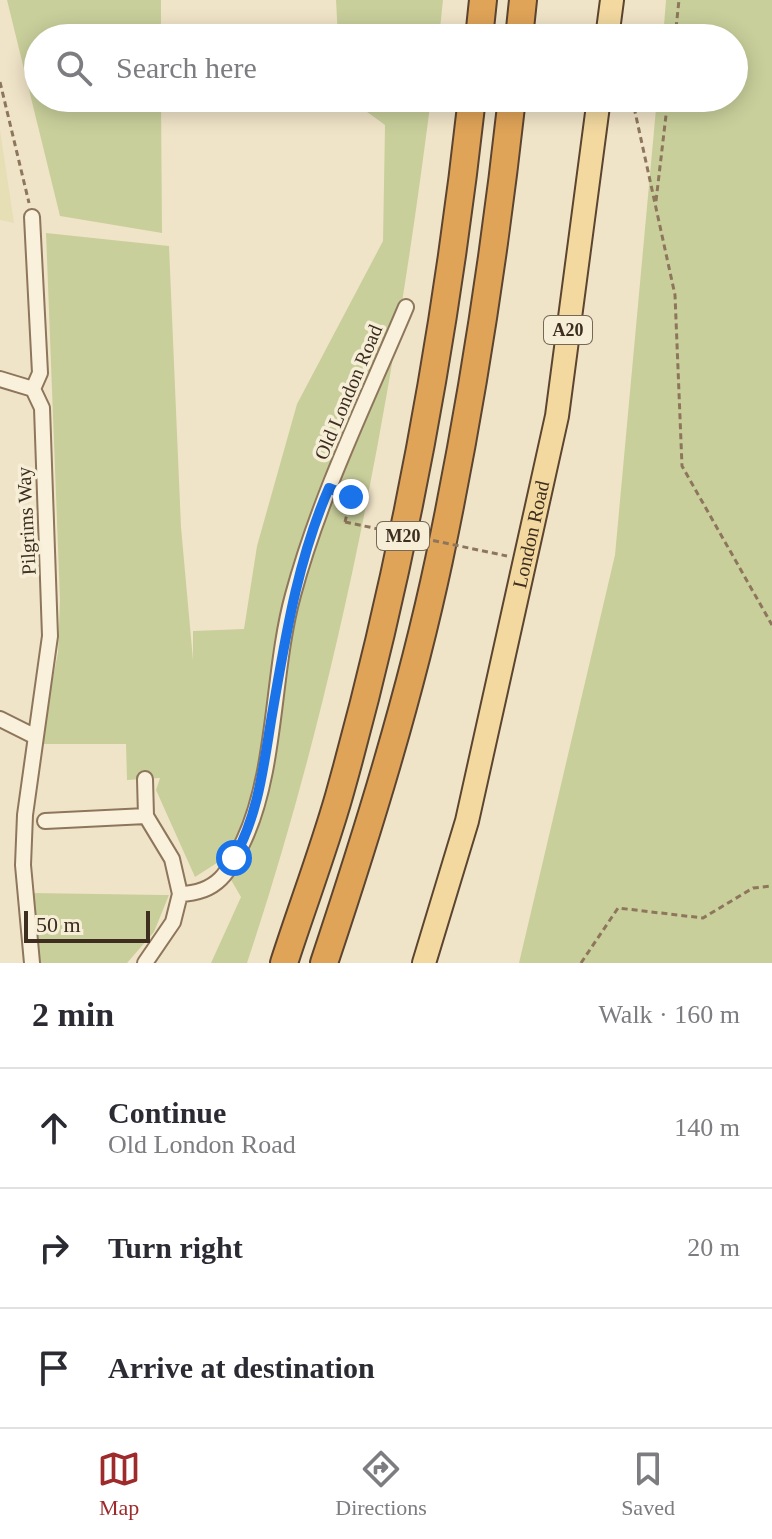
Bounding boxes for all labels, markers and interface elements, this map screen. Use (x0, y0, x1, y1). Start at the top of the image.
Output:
search box (24, 24, 748, 112)
icon: search (52, 46, 96, 90)
text: Search here (116, 51, 257, 84)
road number: A20 (544, 316, 592, 344)
street label: Old London Road (310, 321, 386, 463)
street label: Pilgrims Way (12, 466, 41, 576)
route end (333, 479, 369, 515)
street label: London Road (508, 479, 553, 590)
road number: M20 (377, 522, 429, 550)
route start (216, 840, 252, 876)
scale bar (24, 907, 150, 943)
text: 50 m (36, 912, 81, 937)
text: 2 min (32, 996, 114, 1033)
text: Walk · 160 m (598, 1000, 740, 1029)
text: Continue (108, 1096, 226, 1129)
icon: ahead (32, 1106, 76, 1150)
text: 140 m (674, 1113, 740, 1142)
text: Old London Road (108, 1130, 296, 1159)
icon: right (32, 1226, 76, 1270)
text: Turn right (108, 1231, 243, 1264)
text: 20 m (687, 1233, 740, 1262)
icon: arrive (32, 1346, 76, 1390)
text: Arrive at destination (108, 1351, 375, 1384)
tab: Map (97, 1447, 141, 1521)
tab: Directions (335, 1447, 427, 1521)
tab: Saved (621, 1447, 675, 1521)

